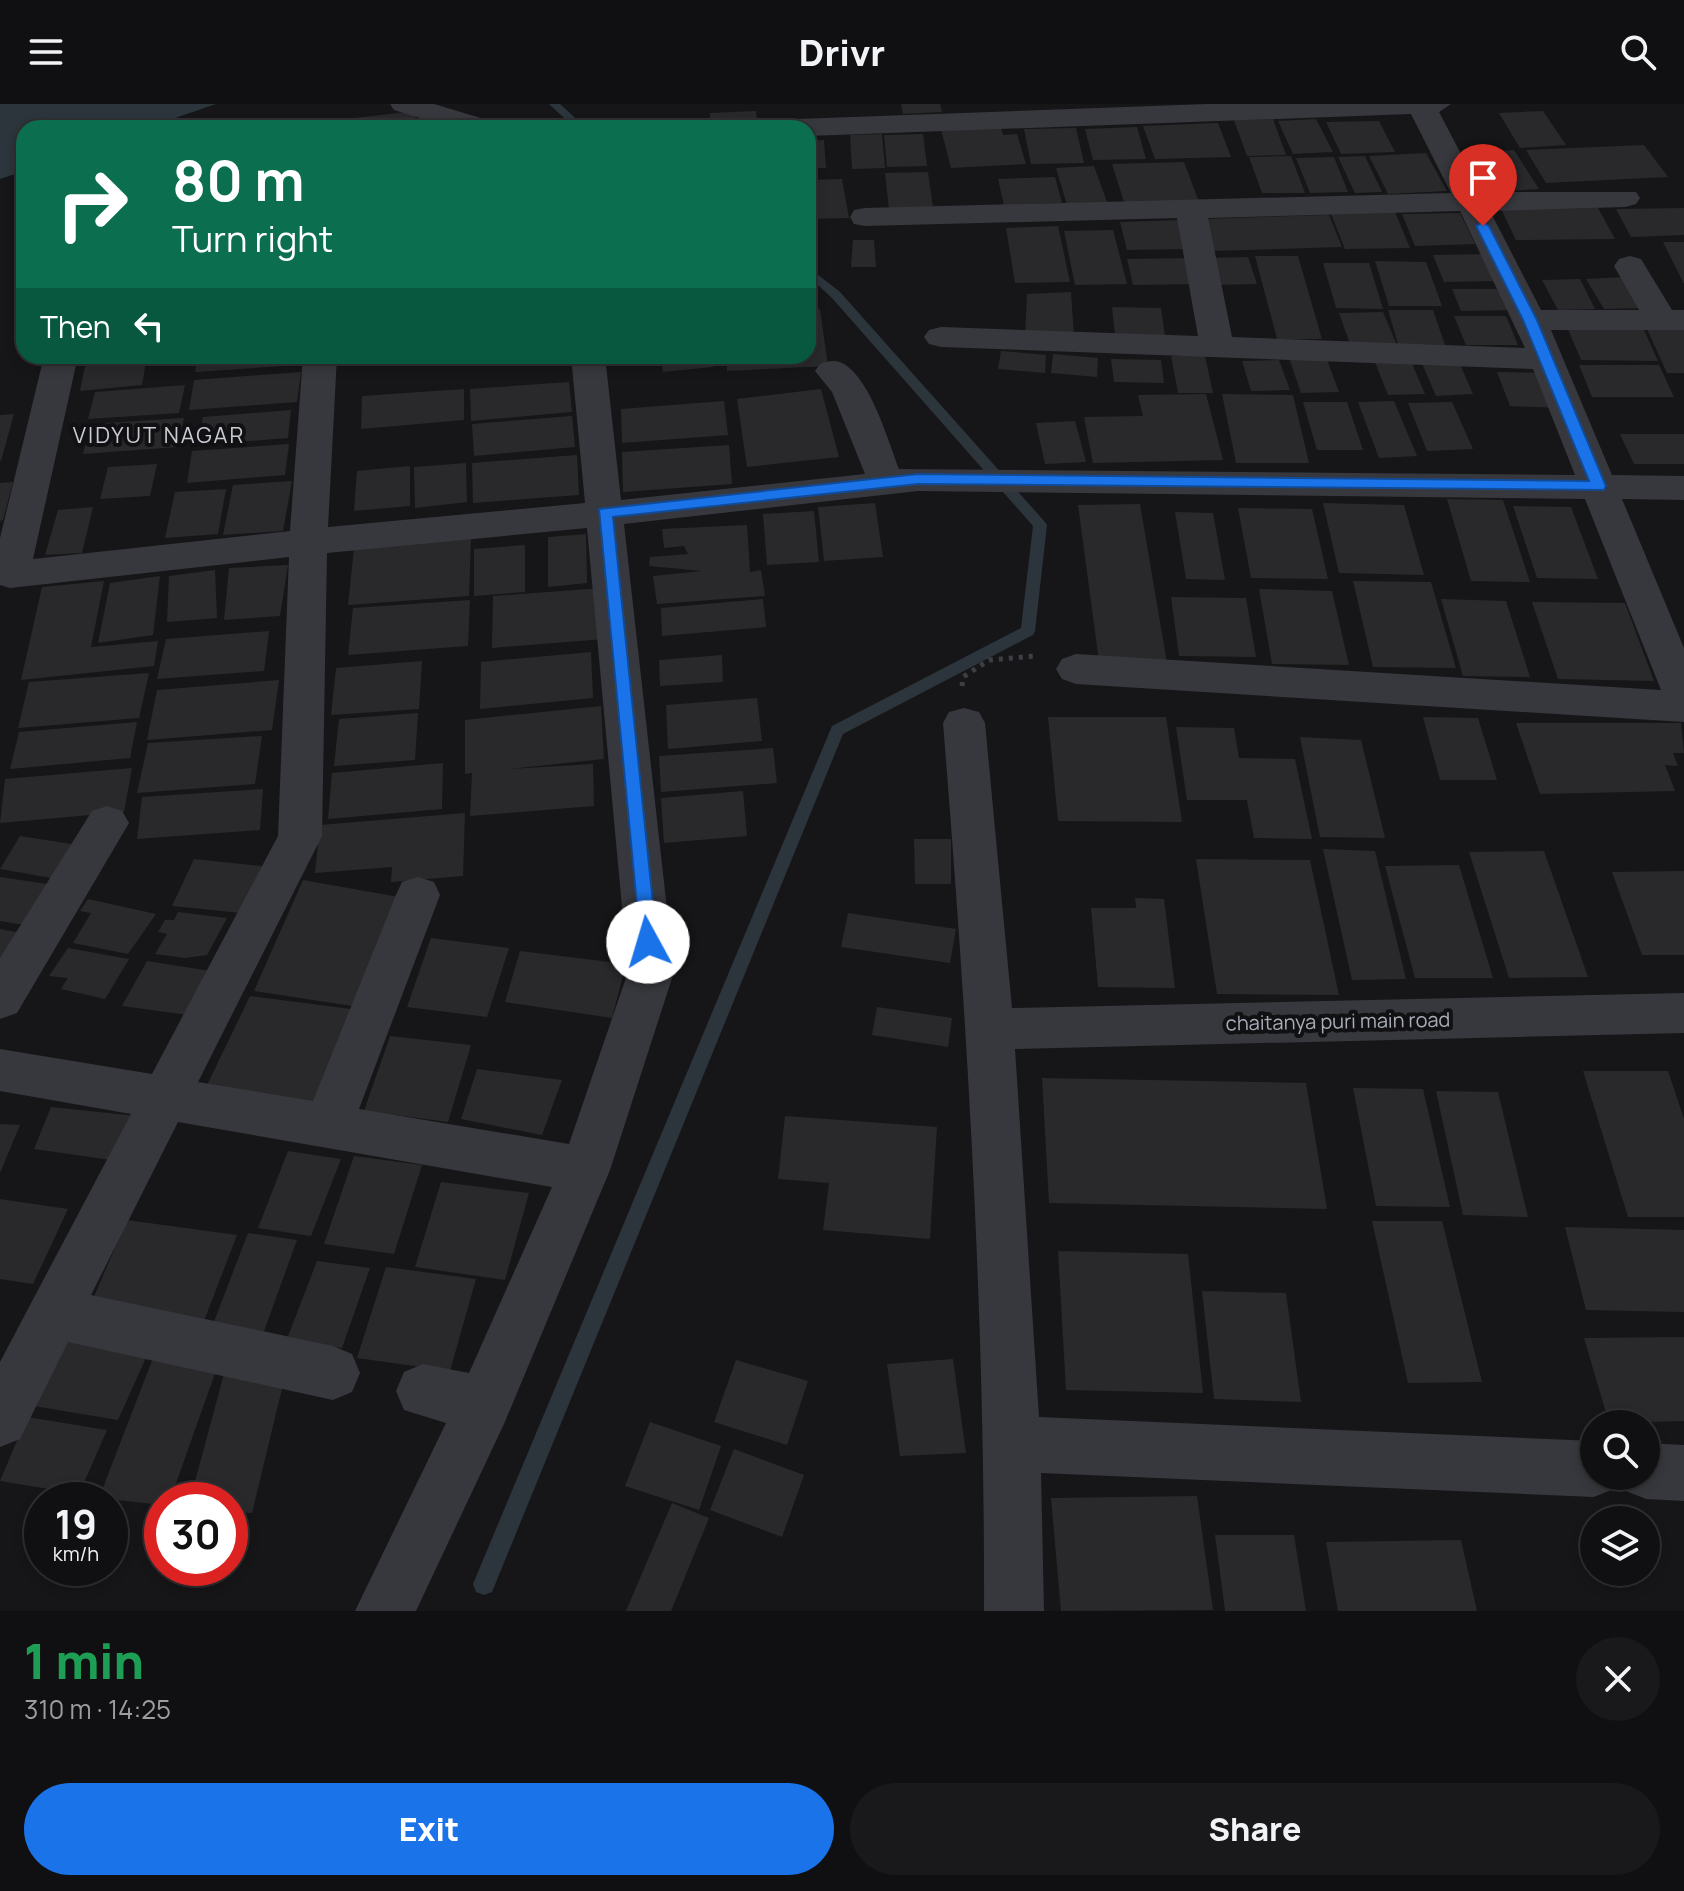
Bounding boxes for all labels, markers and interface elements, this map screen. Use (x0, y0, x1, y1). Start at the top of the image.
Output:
text: Drivr (799, 28, 885, 77)
icon: menu (24, 30, 68, 74)
icon: search (1616, 30, 1660, 74)
text: 80 m (172, 141, 305, 218)
pin (1449, 144, 1517, 226)
icon: right (40, 152, 144, 256)
icon: arrive (1461, 156, 1505, 200)
text: Turn right (172, 214, 333, 263)
icon: left (127, 304, 171, 348)
text: Then (40, 306, 111, 347)
district label: VIDYUT NAGAR (73, 420, 245, 450)
position arrow (606, 900, 690, 984)
street label: chaitanya puri main road (1225, 1006, 1451, 1036)
map controls (1580, 1410, 1660, 1586)
button: search (1580, 1410, 1660, 1490)
speed limit sign: 30 (144, 1482, 248, 1586)
text: 19 (55, 1496, 97, 1551)
button: layers (1580, 1506, 1660, 1586)
text: km/h (53, 1540, 99, 1567)
text: 1 min (24, 1628, 144, 1693)
button: close (1576, 1637, 1660, 1721)
text: 310 m · 14:25 (24, 1691, 171, 1727)
button: Exit (24, 1783, 834, 1875)
button: Share (850, 1783, 1660, 1875)

